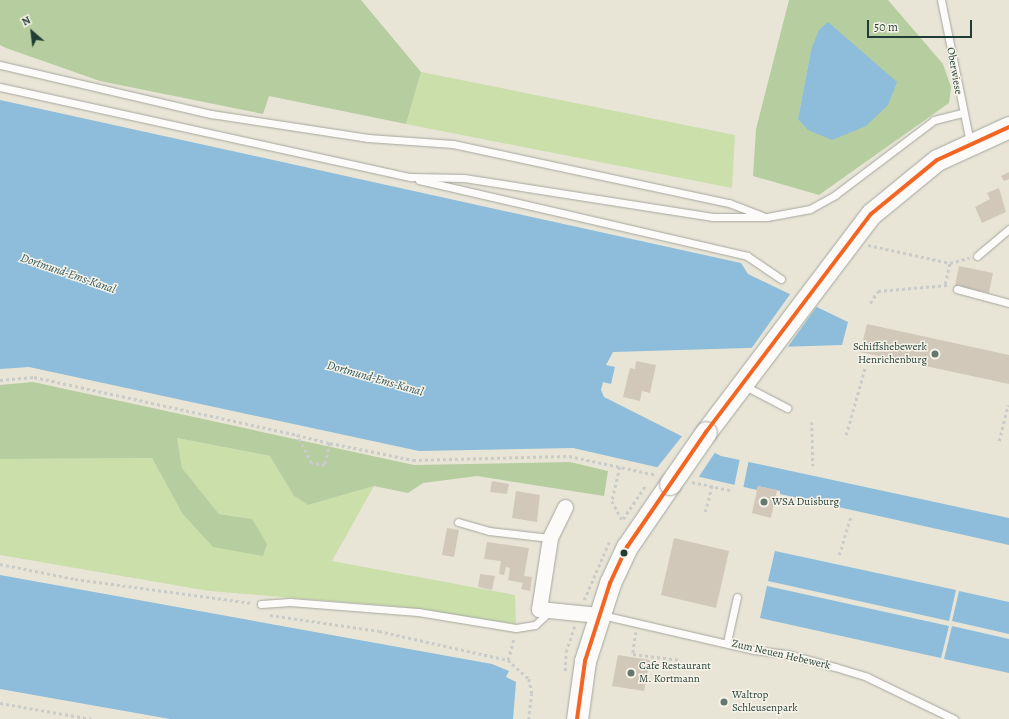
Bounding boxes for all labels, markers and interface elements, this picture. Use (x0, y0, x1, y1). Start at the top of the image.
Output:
north arrow (12, 12, 52, 52)
text: N (19, 12, 33, 29)
scale bar (869, 12, 974, 38)
text: 50 m (874, 19, 898, 35)
street label: Oberwiese (943, 46, 965, 96)
water label: Dortmund-Ems-Kanal (19, 251, 117, 297)
place label: Schiffshebewerk Henrichenburg (853, 341, 927, 367)
marker: Schiffshebewerk Henrichenburg (930, 349, 940, 359)
water label: Dortmund-Ems-Kanal (325, 358, 425, 400)
place label: WSA Duisburg (772, 495, 839, 509)
marker: WSA Duisburg (759, 497, 769, 507)
unlabelled marker (619, 548, 629, 558)
street label: Zum Neuen Hebewerk (730, 637, 832, 673)
place label: Cafe Restaurant M. Kortmann (639, 660, 711, 686)
marker: Cafe Restaurant M. Kortmann (626, 668, 636, 678)
place label: Waltrop Schleusenpark (732, 689, 798, 715)
marker: Waltrop Schleusenpark (719, 697, 729, 707)

